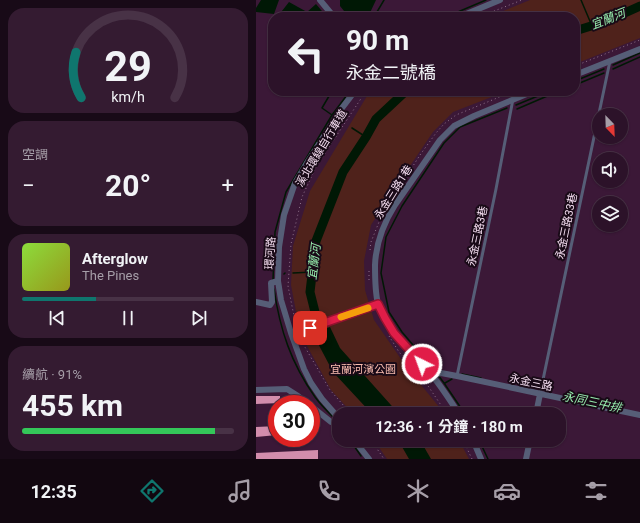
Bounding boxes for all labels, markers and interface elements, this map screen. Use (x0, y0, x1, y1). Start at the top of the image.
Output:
water label: 宜蘭河 (589, 5, 629, 32)
text: 90 m (346, 24, 409, 57)
icon: left (280, 28, 332, 80)
text: 29 (104, 42, 152, 91)
text: 永金二號橋 (346, 62, 436, 83)
text: km/h (111, 89, 145, 105)
street label: 溪北環線自行車道 (293, 107, 350, 189)
north arrow (592, 108, 628, 144)
map controls (592, 108, 628, 232)
text: 空調 (22, 147, 48, 162)
button: sound (592, 152, 628, 188)
street label: 永金三路1巷 (372, 163, 415, 222)
text: 20° (105, 168, 151, 203)
text: − (22, 173, 35, 198)
text: + (222, 173, 234, 198)
street label: 永金三路33巷 (553, 192, 580, 260)
button: layers (592, 196, 628, 232)
street label: 永金三路3巷 (465, 205, 490, 267)
street label: 環河路 (263, 236, 278, 270)
water label: 宜蘭河 (305, 241, 323, 281)
text: Afterglow (82, 250, 148, 268)
text: The Pines (82, 268, 139, 283)
icon: previous (46, 307, 68, 329)
icon: pause (117, 307, 139, 329)
icon: next (188, 307, 210, 329)
pin (293, 311, 327, 345)
icon: arrive (299, 317, 321, 339)
position arrow (401, 343, 443, 385)
park label: 宜蘭河濱公園 (330, 363, 396, 376)
text: 續航 · 91% (22, 367, 82, 382)
street label: 永金三路 (508, 372, 554, 393)
text: 455 km (22, 388, 123, 423)
water label: 永同三中排 (561, 389, 625, 415)
speed limit sign: 30 (268, 395, 320, 447)
text: 12:36 · 1 分鐘 · 180 m (375, 418, 523, 436)
icon: directions (138, 477, 166, 505)
icon: music (226, 477, 254, 505)
icon: phone (315, 477, 343, 505)
icon: climate (404, 477, 432, 505)
icon: car (493, 477, 521, 505)
icon: filters (582, 477, 610, 505)
text: 12:35 (30, 481, 77, 502)

